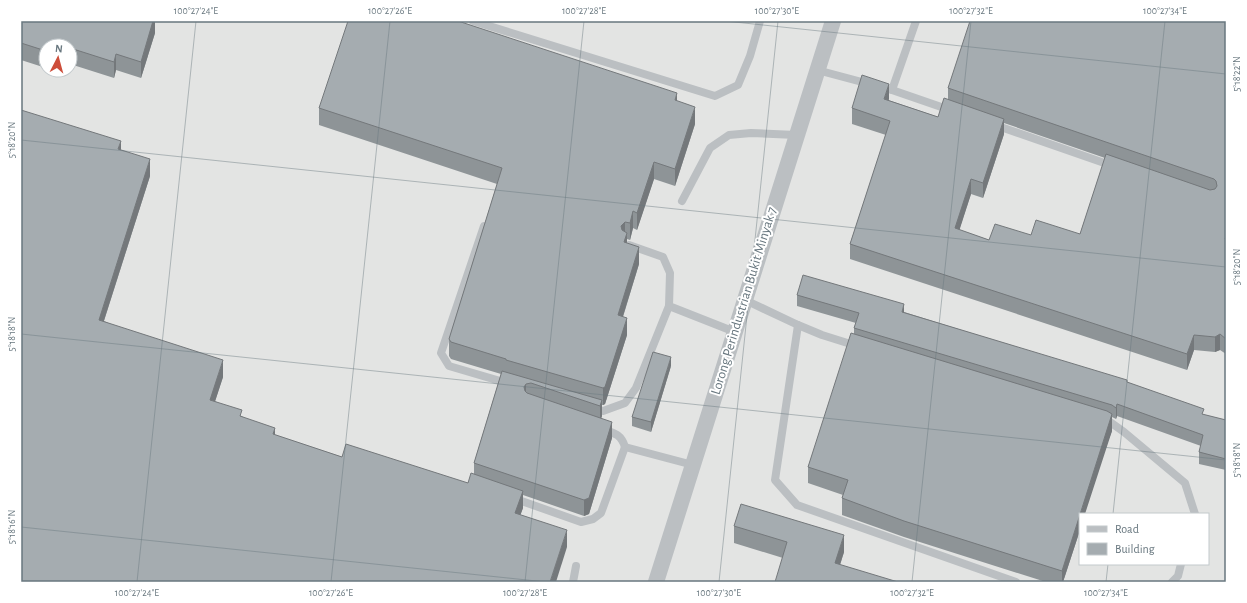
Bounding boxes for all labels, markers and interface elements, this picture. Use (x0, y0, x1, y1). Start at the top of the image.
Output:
text: 100°27'24"E (174, 6, 218, 16)
text: 100°27'26"E (368, 6, 412, 16)
text: 100°27'28"E (562, 6, 606, 16)
text: 100°27'30"E (755, 6, 799, 16)
text: 100°27'32"E (949, 6, 993, 16)
text: 100°27'34"E (1143, 6, 1187, 16)
north arrow (38, 38, 78, 78)
text: N (55, 43, 63, 54)
text: 5°18'22"N (1232, 56, 1242, 92)
text: 5°18'20"N (7, 122, 17, 158)
street label: Lorong Perindustrian Bukit Minyak 7 (709, 205, 779, 396)
text: 5°18'20"N (1232, 249, 1242, 285)
text: 5°18'18"N (7, 317, 17, 351)
text: 5°18'18"N (1232, 443, 1242, 477)
text: 5°18'16"N (7, 510, 17, 544)
legend (1079, 513, 1209, 565)
text: Road (1115, 523, 1139, 535)
text: Building (1115, 543, 1155, 555)
text: 100°27'24"E (115, 588, 159, 598)
text: 100°27'26"E (309, 588, 353, 598)
text: 100°27'28"E (503, 588, 547, 598)
text: 100°27'30"E (697, 588, 741, 598)
text: 100°27'32"E (890, 588, 934, 598)
text: 100°27'34"E (1084, 588, 1128, 598)

